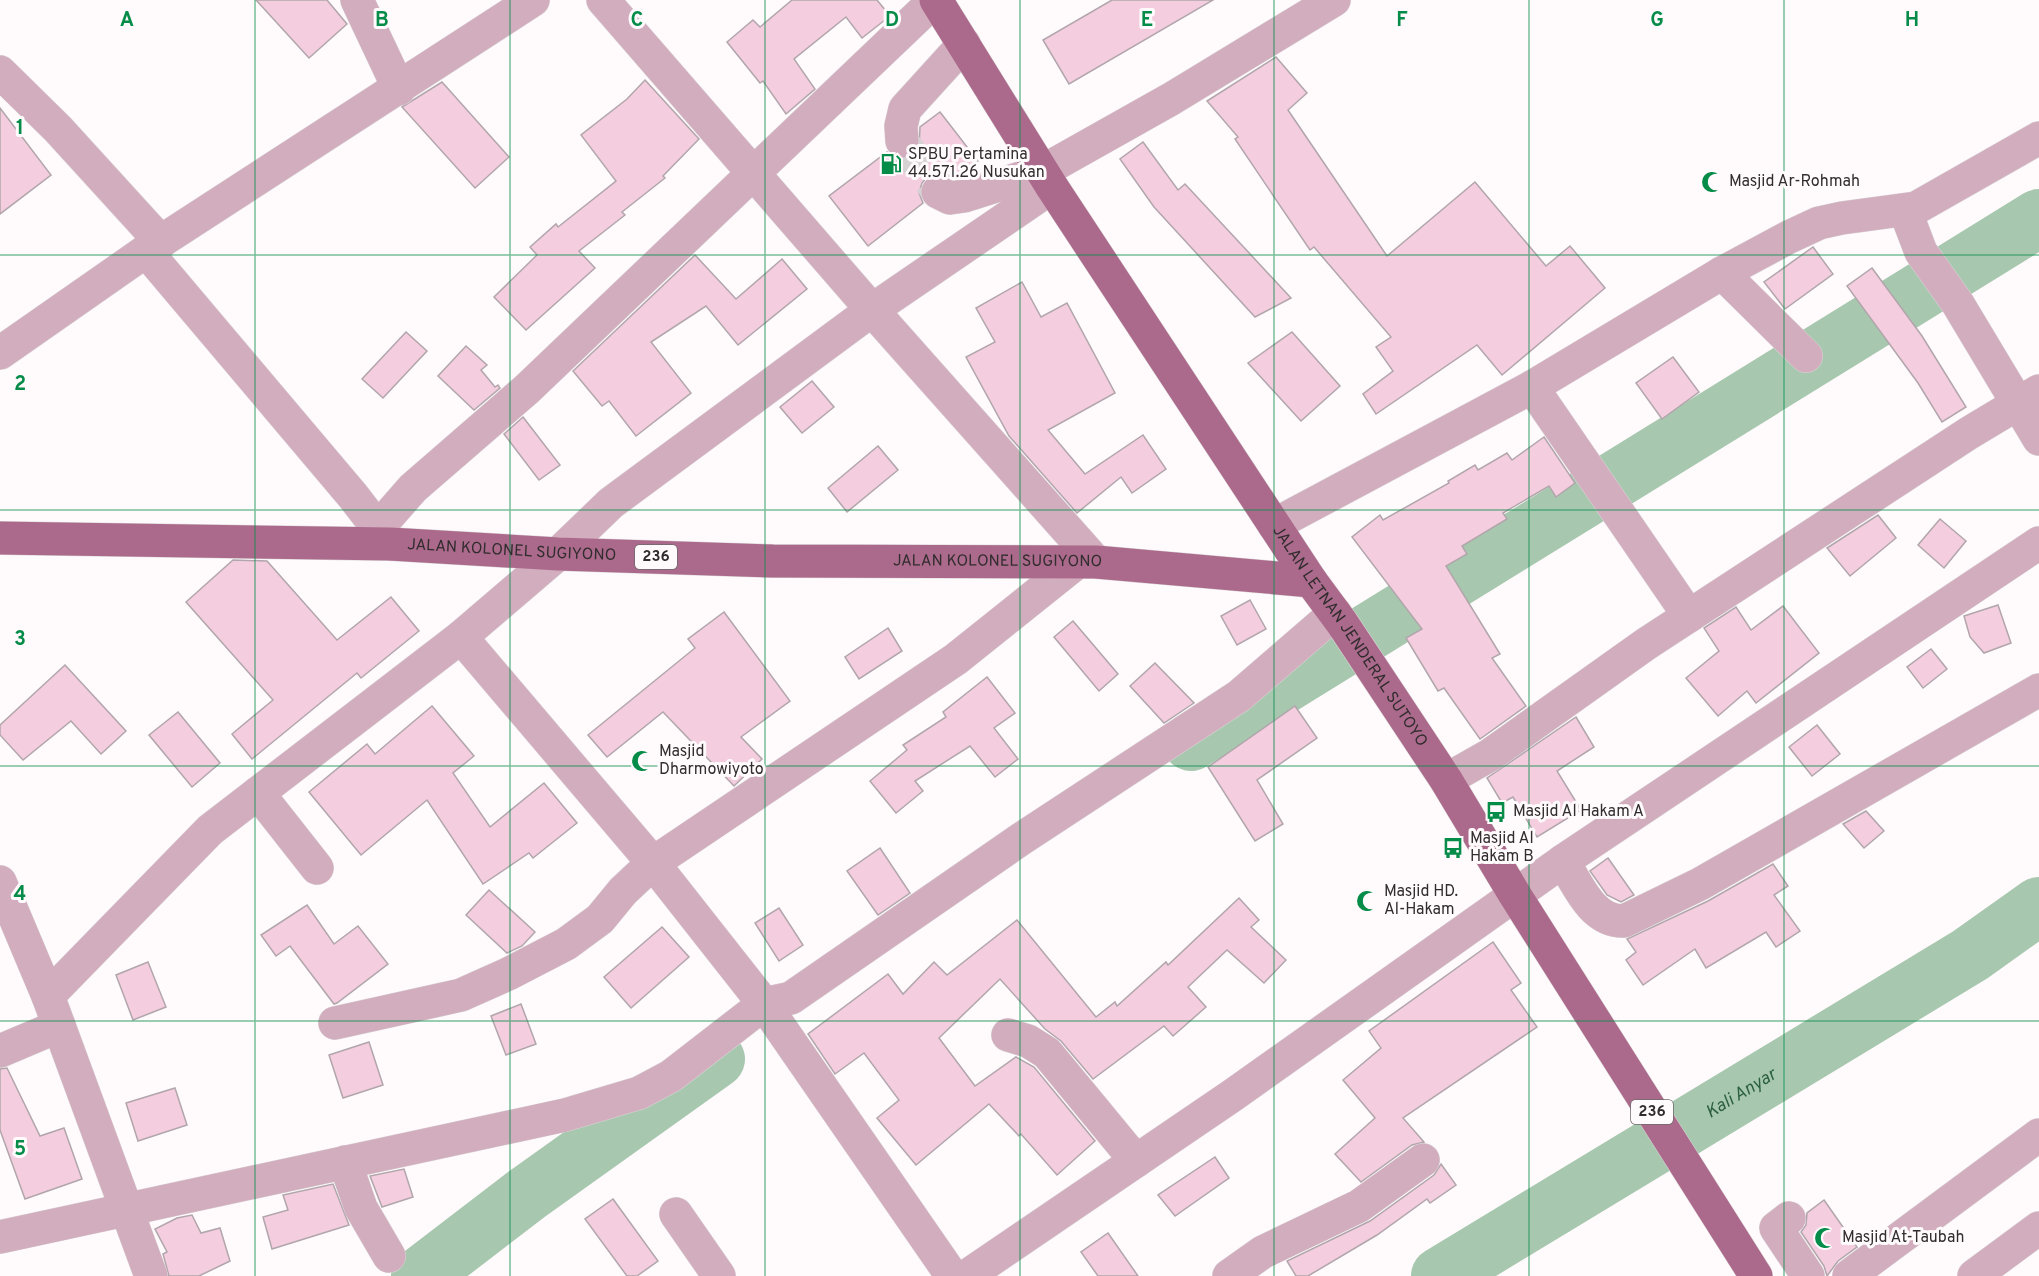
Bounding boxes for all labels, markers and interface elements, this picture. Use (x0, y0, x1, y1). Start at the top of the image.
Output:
text: A (120, 8, 134, 34)
text: B (375, 8, 389, 34)
text: C (631, 8, 643, 34)
text: D (885, 8, 899, 34)
text: E (1141, 8, 1153, 34)
text: F (1396, 8, 1408, 34)
text: G (1650, 8, 1664, 34)
text: H (1905, 8, 1919, 34)
text: 1 (16, 116, 24, 142)
place label: SPBU Pertamina 44.571.26 Nusukan (908, 145, 1045, 183)
fuel station icon: SPBU Pertamina 44.571.26 Nusukan (879, 152, 903, 176)
mosque icon: Masjid Ar-Rohmah (1700, 170, 1724, 194)
place label: Masjid Ar-Rohmah (1729, 172, 1860, 192)
text: 2 (14, 372, 26, 398)
street label: JALAN LETNAN JENDERAL SUTOYO (1268, 522, 1431, 751)
street label: JALAN KOLONEL SUGIYONO (407, 535, 617, 566)
road number: 236 (635, 545, 677, 569)
street label: JALAN KOLONEL SUGIYONO (893, 551, 1103, 573)
text: 3 (14, 627, 26, 653)
place label: Masjid Dharmowiyoto (659, 742, 764, 780)
mosque icon: Masjid Dharmowiyoto (630, 749, 654, 773)
bus stop icon: Masjid Al Hakam A (1484, 800, 1508, 824)
place label: Masjid Al Hakam A (1513, 802, 1644, 822)
place label: Masjid Al Hakam B (1470, 829, 1534, 867)
bus stop icon: Masjid Al Hakam B (1441, 836, 1465, 860)
text: 4 (14, 882, 26, 908)
place label: Masjid HD. Al-Hakam (1384, 882, 1458, 920)
mosque icon: Masjid HD. Al-Hakam (1355, 889, 1379, 913)
water label: Kali Anyar (1701, 1062, 1783, 1124)
road number: 236 (1631, 1100, 1673, 1124)
text: 5 (14, 1137, 26, 1163)
mosque icon: Masjid At-Taubah (1813, 1226, 1837, 1250)
place label: Masjid At-Taubah (1842, 1228, 1964, 1248)

